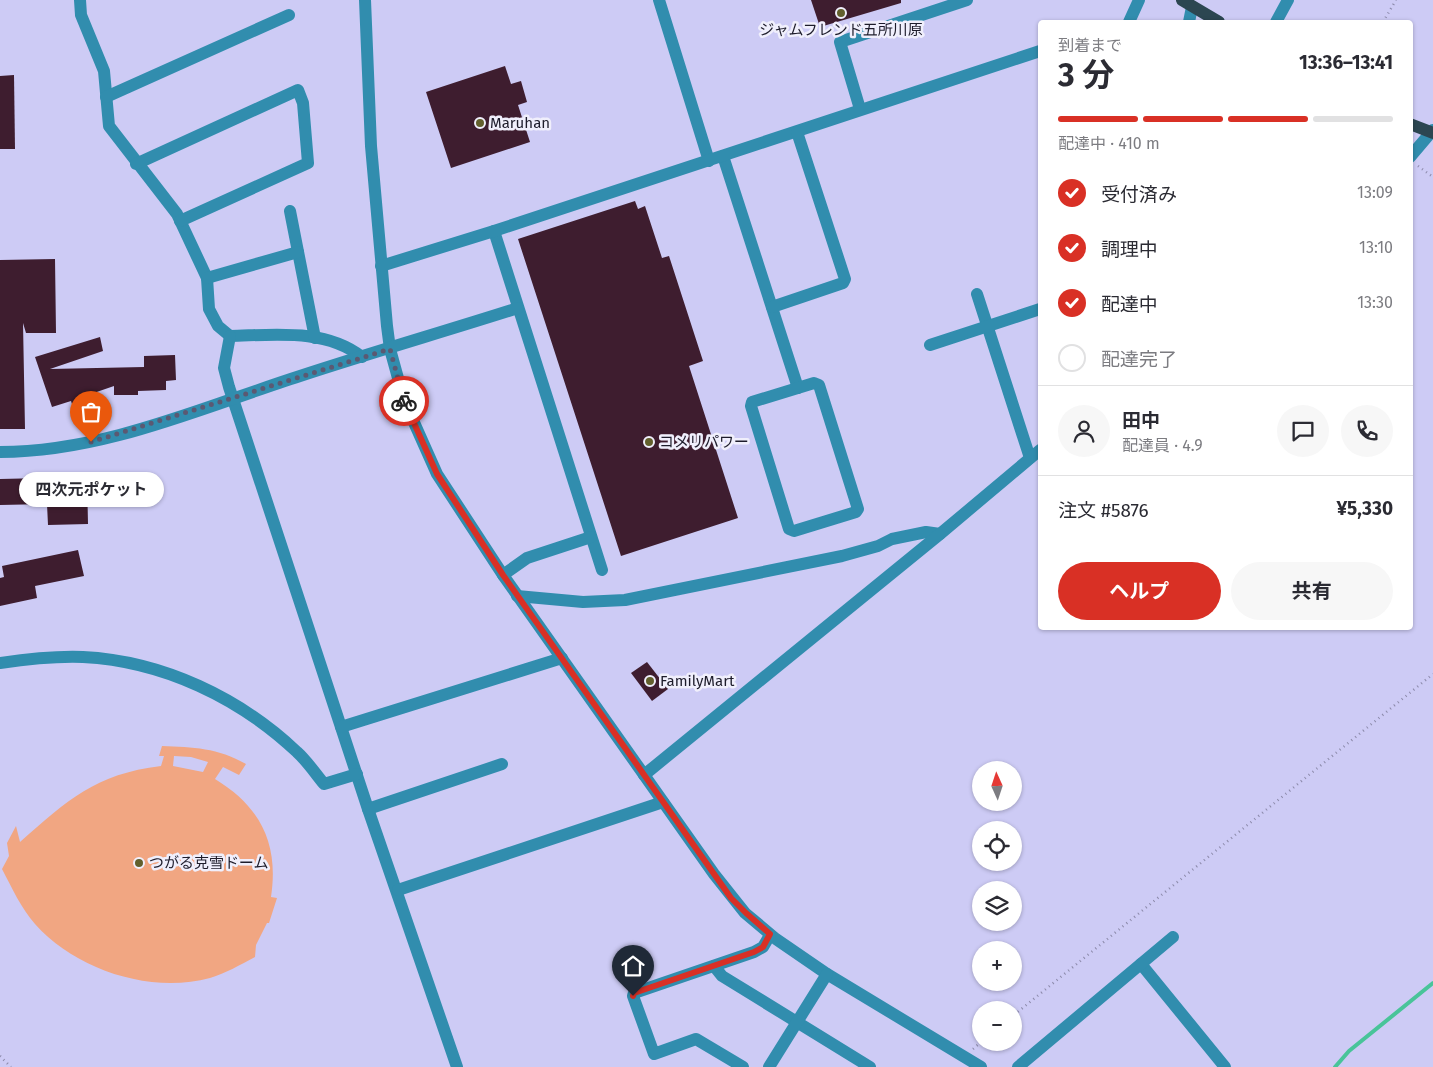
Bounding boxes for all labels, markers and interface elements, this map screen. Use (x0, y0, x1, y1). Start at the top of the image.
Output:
marker: ジャムフレンド五所川原 (835, 7, 847, 19)
place label: ジャムフレンド五所川原 (759, 21, 923, 39)
text: 到着まで (1058, 36, 1122, 55)
text: 13:36–13:41 (1299, 51, 1393, 74)
text: 3 分 (1058, 56, 1114, 94)
place label: Maruhan (490, 114, 550, 132)
marker: Maruhan (474, 117, 486, 129)
text: 配達中 · 410 m (1058, 134, 1160, 153)
icon: check (1058, 179, 1086, 207)
text: 受付済み (1101, 183, 1177, 206)
text: 13:09 (1357, 183, 1393, 202)
icon: check (1058, 234, 1086, 262)
text: 調理中 (1101, 238, 1158, 261)
text: 13:10 (1359, 238, 1393, 257)
icon: check (1058, 289, 1086, 317)
text: 配達中 (1101, 293, 1158, 316)
text: 13:30 (1357, 293, 1393, 312)
text: 配達完了 (1101, 348, 1177, 371)
courier (379, 376, 429, 426)
icon: bike (390, 387, 418, 415)
pin (70, 391, 112, 442)
icon: bag (77, 398, 105, 426)
button: person (1058, 405, 1110, 457)
button: chat (1277, 405, 1329, 457)
button: phone (1341, 405, 1393, 457)
text: 田中 (1122, 409, 1160, 432)
place label: コメリパワー (659, 433, 749, 451)
marker: コメリパワー (643, 436, 655, 448)
text: 配達員 · 4.9 (1122, 436, 1203, 455)
callout: 四次元ポケット (18, 472, 164, 507)
text: 四次元ポケット (35, 480, 148, 499)
text: ¥5,330 (1336, 497, 1393, 520)
text: 注文 #5876 (1058, 499, 1149, 522)
button: ヘルプ (1058, 562, 1221, 620)
button: 共有 (1231, 562, 1393, 620)
place label: FamilyMart (660, 672, 735, 690)
marker: FamilyMart (644, 675, 656, 687)
north arrow (972, 761, 1022, 811)
map controls (972, 761, 1022, 1051)
button: locate (972, 821, 1022, 871)
place label: つがる克雪ドーム (149, 854, 269, 872)
marker: つがる克雪ドーム (133, 857, 145, 869)
button: layers (972, 881, 1022, 931)
button: + (972, 941, 1022, 991)
pin (612, 945, 654, 996)
icon: home (619, 952, 647, 980)
button: − (972, 1001, 1022, 1051)

